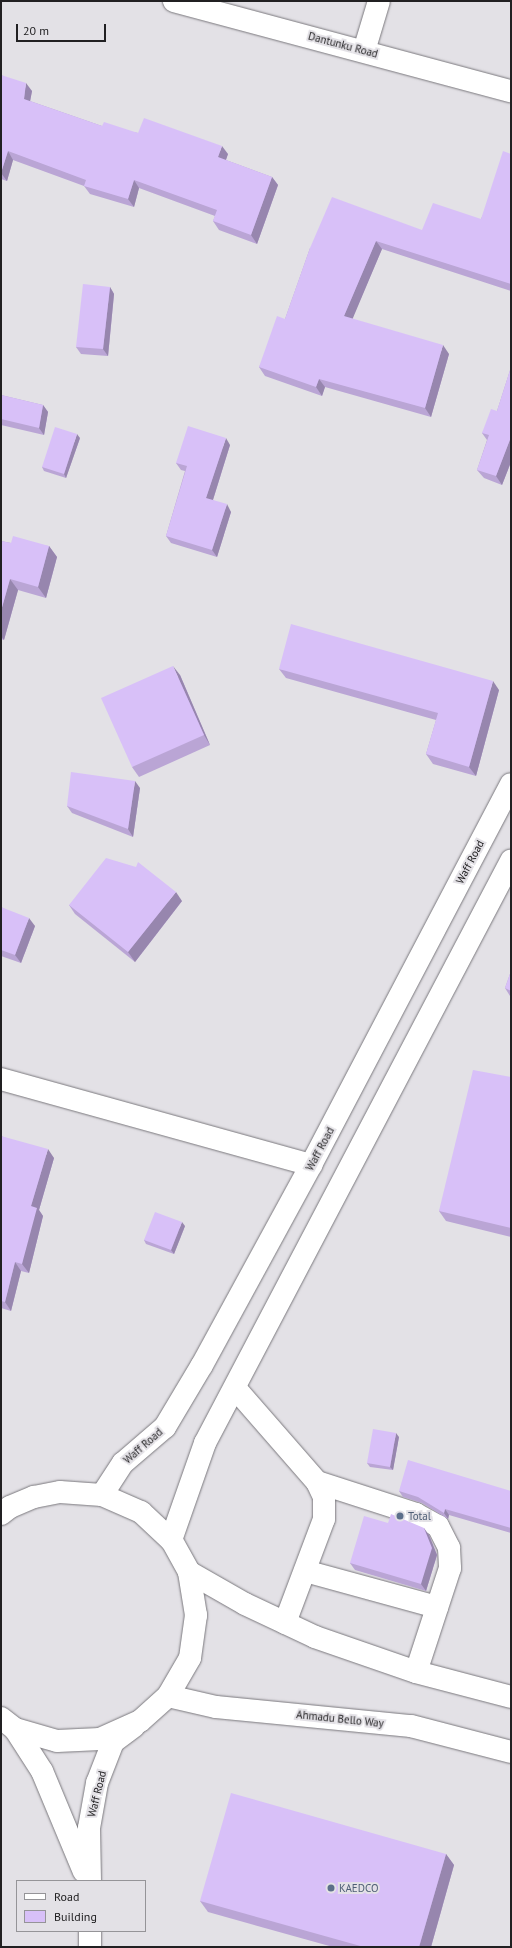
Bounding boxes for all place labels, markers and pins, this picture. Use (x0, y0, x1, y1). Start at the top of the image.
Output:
place label: Total (408, 1509, 431, 1523)
marker: Total (395, 1511, 405, 1521)
place label: KAEDCO (339, 1881, 378, 1895)
marker: KAEDCO (326, 1883, 336, 1893)

